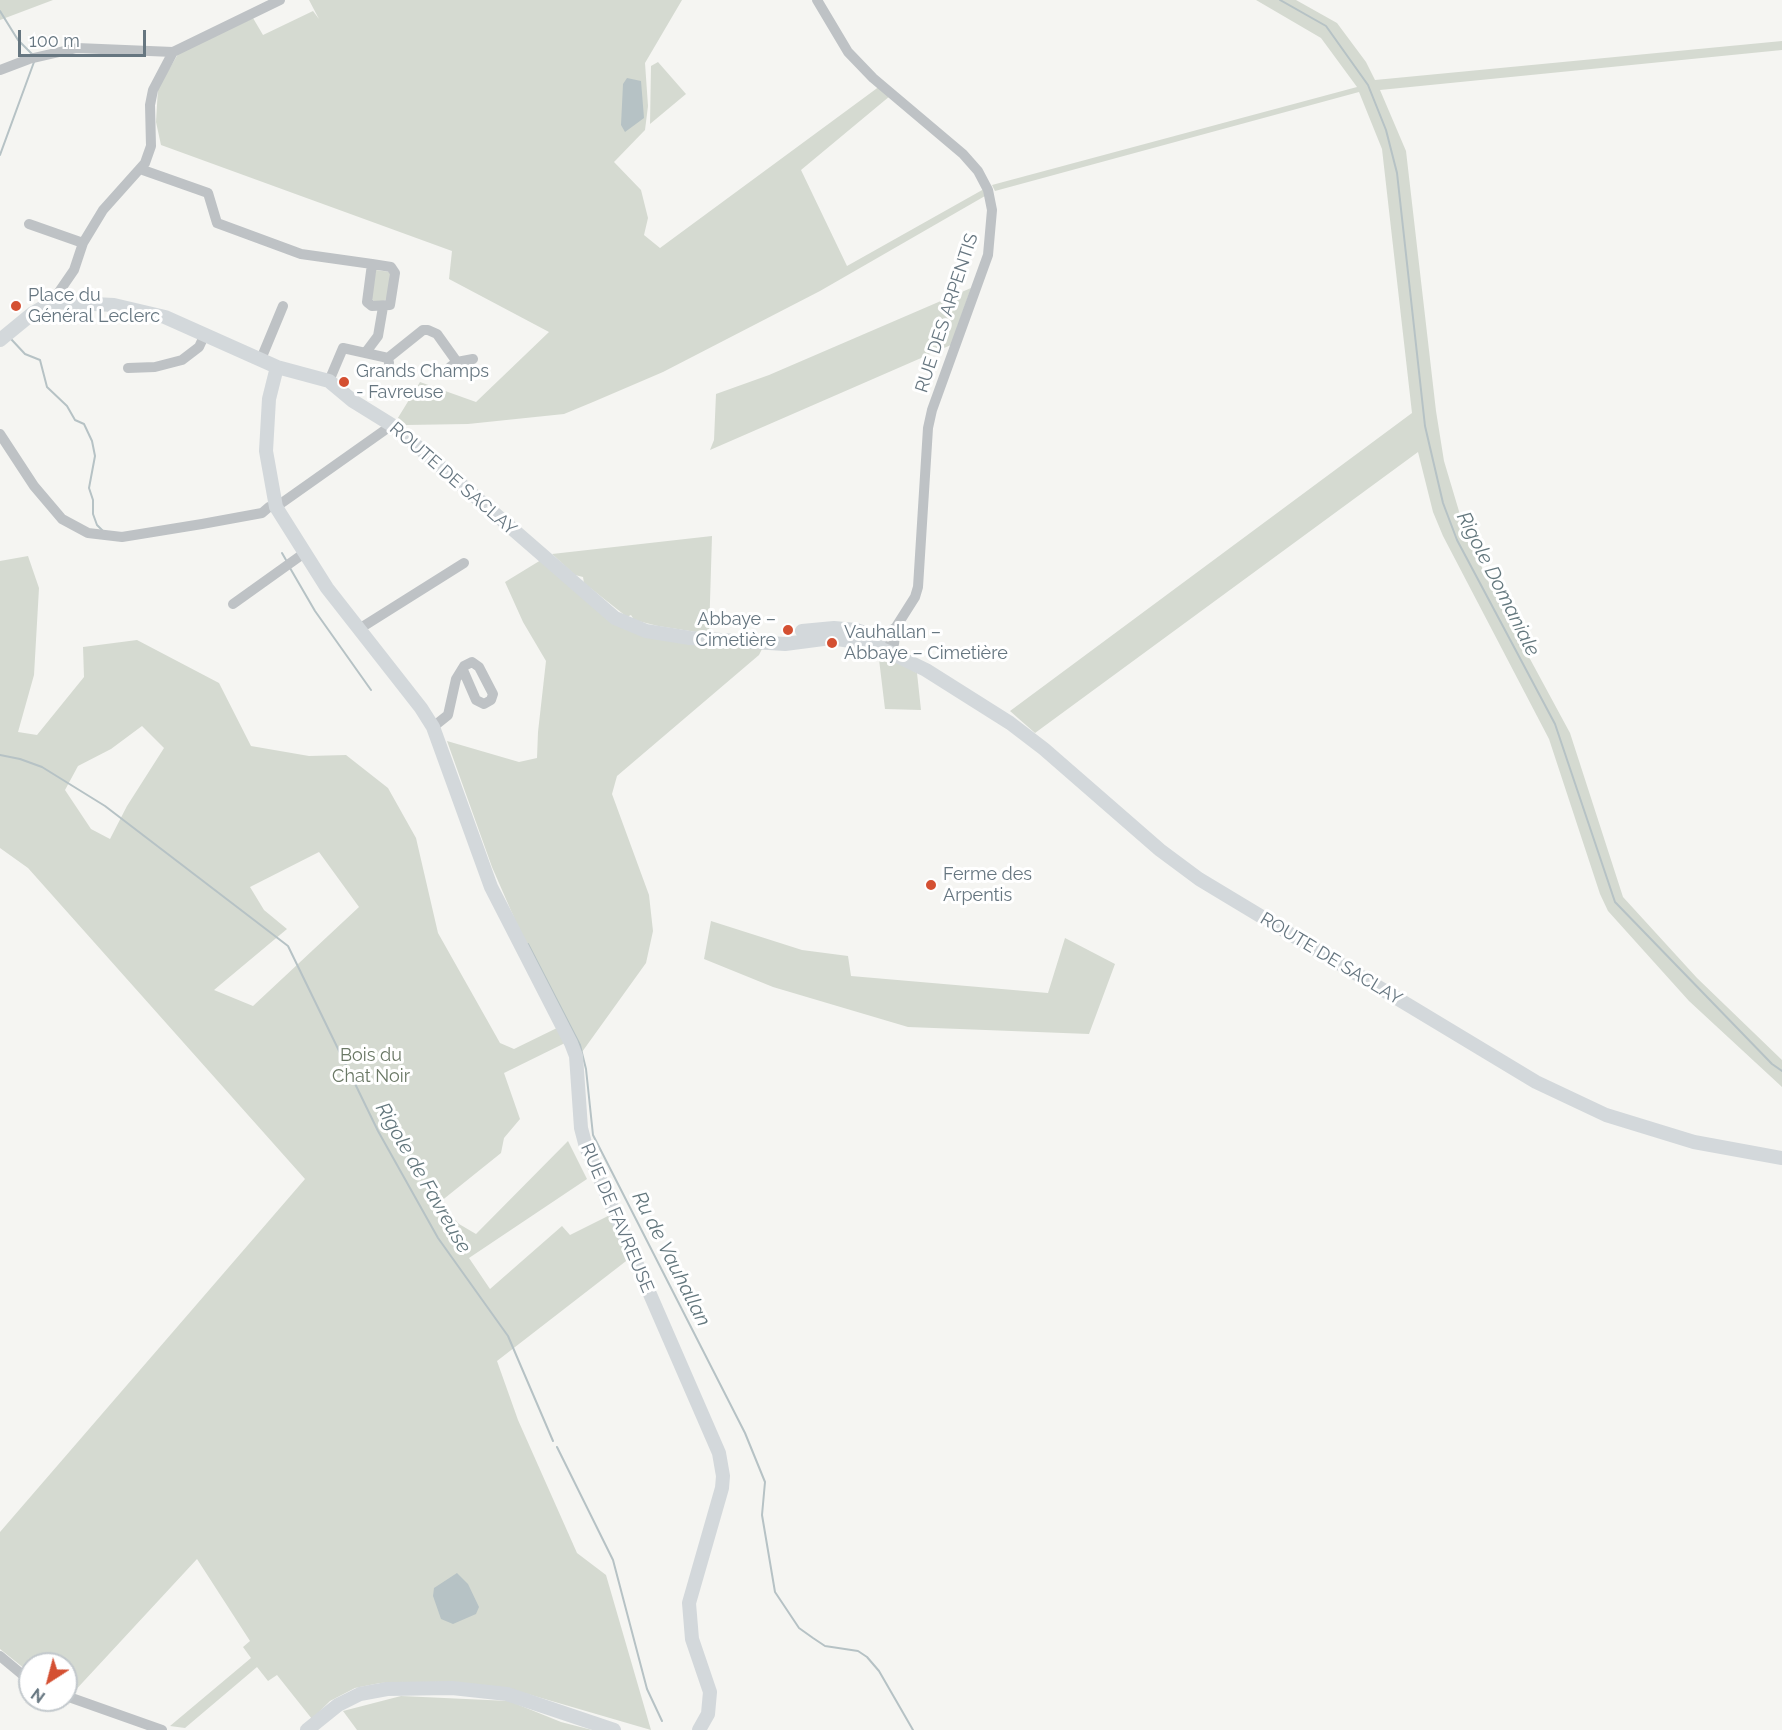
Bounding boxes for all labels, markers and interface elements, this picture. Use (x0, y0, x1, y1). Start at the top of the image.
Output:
scale bar (21, 18, 148, 56)
text: 100 m (29, 30, 80, 51)
street label: RUE DES ARPENTIS (911, 230, 983, 396)
place label: Place du Général Leclerc (28, 285, 160, 328)
marker: Place du Général Leclerc (9, 299, 23, 313)
place label: Grands Champs - Favreuse (356, 361, 489, 404)
marker: Grands Champs - Favreuse (337, 375, 351, 389)
street label: ROUTE DE SACLAY (385, 418, 521, 540)
water label: Rigole Domaniale (1451, 508, 1545, 660)
place label: Abbaye – Cimetière (696, 609, 776, 652)
place label: Vauhallan – Abbaye – Cimetière (844, 622, 1008, 664)
marker: Abbaye – Cimetière (781, 623, 795, 637)
marker: Vauhallan – Abbaye – Cimetière (825, 636, 839, 650)
place label: Ferme des Arpentis (943, 864, 1032, 906)
marker: Ferme des Arpentis (924, 878, 938, 892)
street label: ROUTE DE SACLAY (1256, 908, 1406, 1010)
park label: Bois du Chat Noir (332, 1045, 410, 1088)
water label: Rigole de Favreuse (370, 1098, 476, 1258)
street label: RUE DE FAVREUSE (576, 1140, 658, 1296)
water label: Ru de Vauhallan (627, 1187, 715, 1331)
north arrow (18, 1652, 78, 1712)
text: N (28, 1684, 49, 1707)

